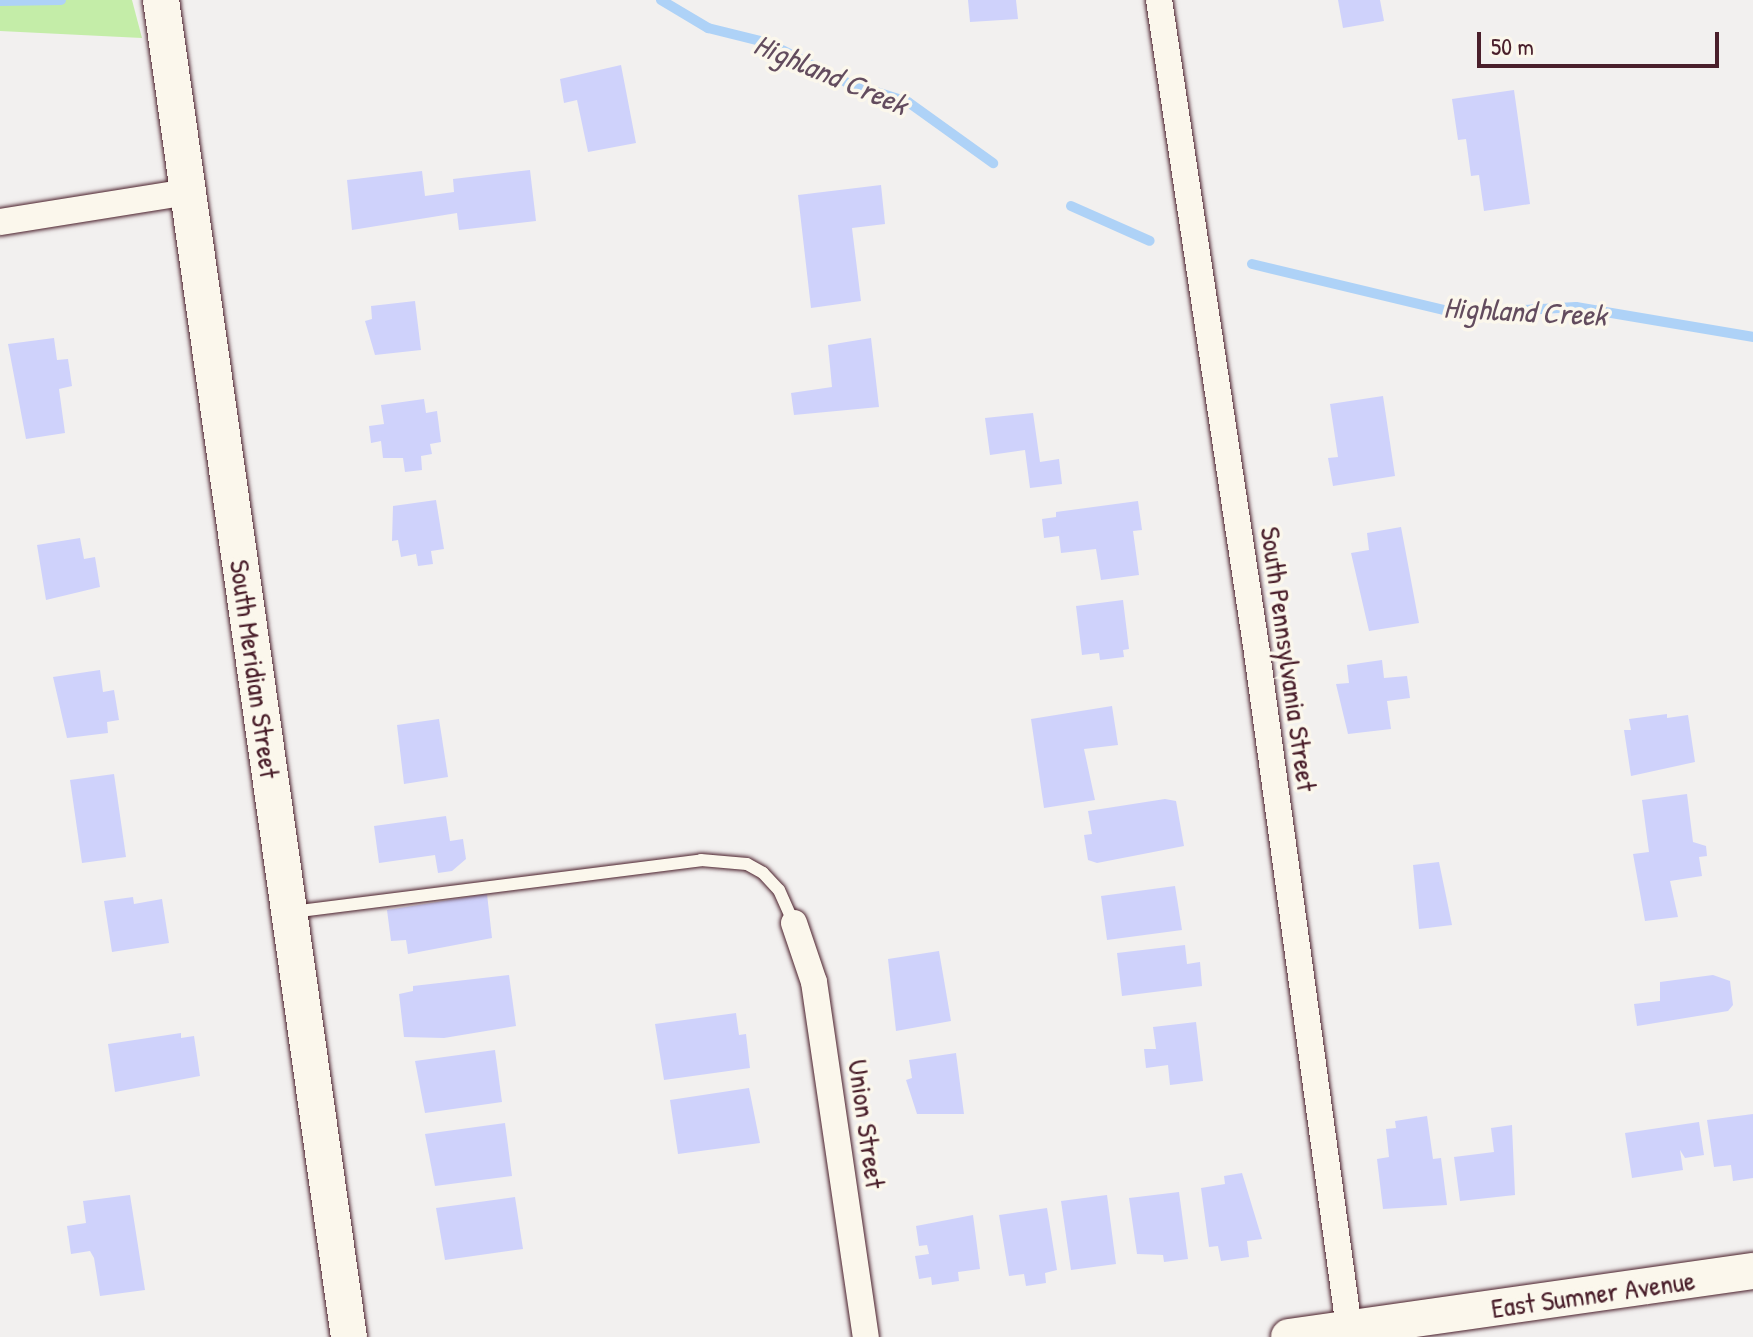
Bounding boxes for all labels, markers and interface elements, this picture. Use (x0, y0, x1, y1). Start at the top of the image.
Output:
scale bar (1481, 16, 1723, 66)
water label: Highland Creek (749, 26, 913, 122)
text: 50 m (1491, 30, 1534, 62)
water label: Highland Creek (1443, 289, 1607, 333)
street label: South Pennsylvania Street (1254, 525, 1324, 793)
street label: South Meridian Street (223, 557, 287, 781)
street label: Union Street (841, 1057, 893, 1191)
street label: East Sumner Avenue (1489, 1263, 1697, 1325)

